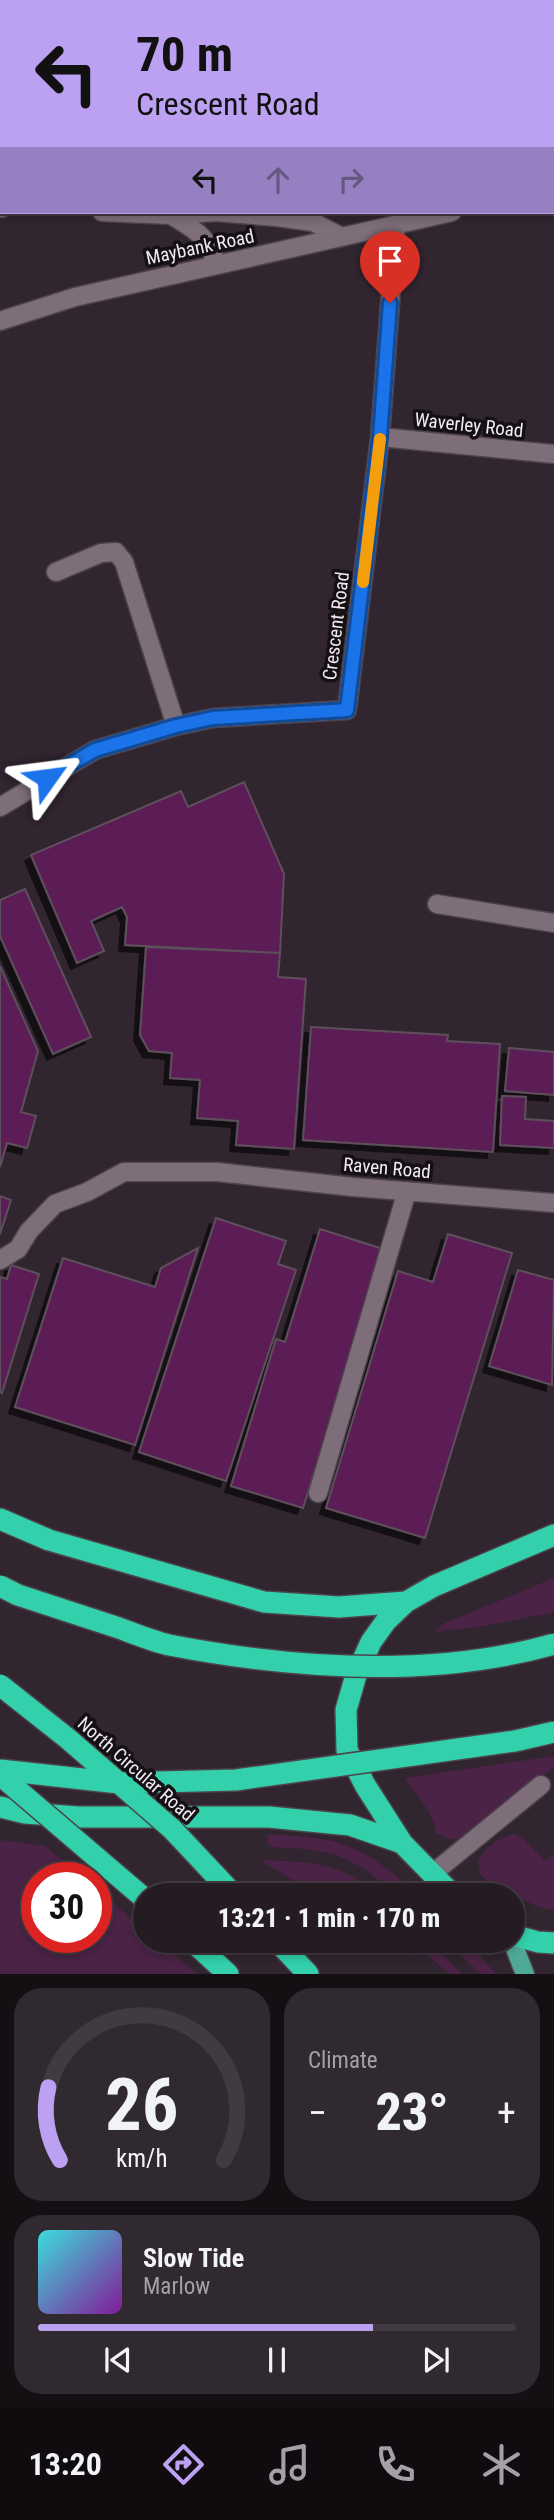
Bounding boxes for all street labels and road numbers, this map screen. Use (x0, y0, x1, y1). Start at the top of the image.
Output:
street label: Maybank Road (144, 224, 256, 270)
street label: Waverley Road (413, 408, 525, 442)
street label: Crescent Road (318, 571, 354, 681)
street label: Raven Road (342, 1153, 432, 1183)
street label: North Circular Road (73, 1712, 199, 1826)

